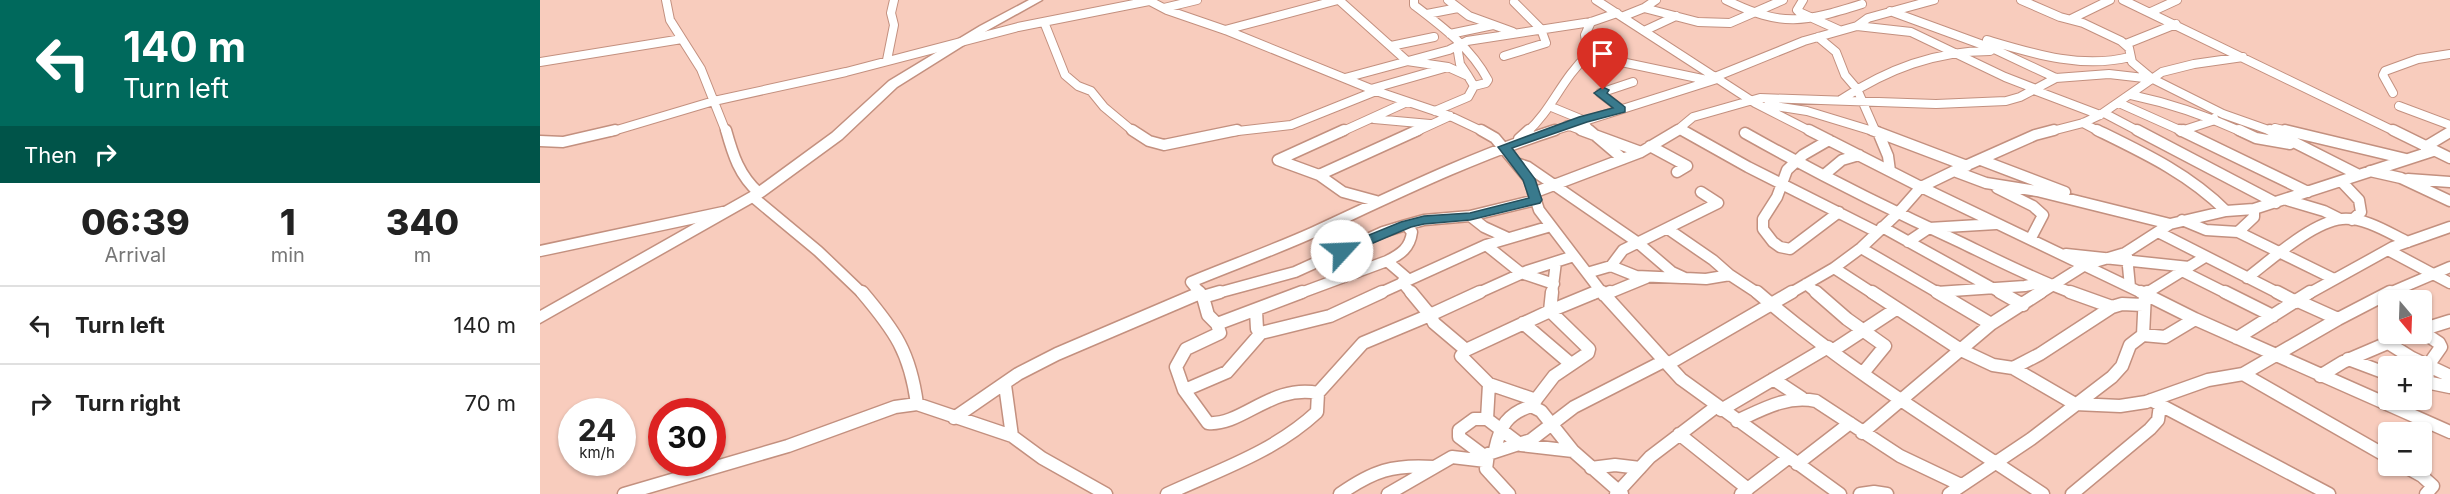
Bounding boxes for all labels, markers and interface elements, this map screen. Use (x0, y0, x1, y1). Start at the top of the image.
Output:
text: 140 m (123, 21, 246, 72)
icon: left (24, 24, 102, 102)
pin (1577, 28, 1628, 90)
icon: arrive (1586, 37, 1619, 70)
text: Turn left (123, 72, 229, 105)
icon: right (89, 138, 122, 171)
text: Then (24, 142, 77, 168)
text: 06:39 (81, 200, 190, 244)
text: 1 (280, 200, 296, 244)
text: 340 (386, 200, 459, 244)
position arrow (1310, 219, 1374, 283)
text: Arrival (105, 243, 166, 267)
text: min (271, 243, 305, 267)
text: m (414, 243, 431, 267)
north arrow (2378, 290, 2432, 344)
map controls (2378, 290, 2432, 476)
icon: left (24, 309, 57, 342)
text: Turn left (75, 312, 165, 338)
text: 140 m (454, 312, 516, 338)
button: + (2378, 356, 2432, 410)
icon: right (24, 387, 57, 420)
text: Turn right (75, 390, 181, 416)
text: 70 m (465, 390, 516, 416)
speed limit sign: 30 (648, 398, 726, 476)
text: 24 (578, 412, 616, 448)
button: − (2378, 422, 2432, 476)
text: km/h (579, 443, 615, 462)

